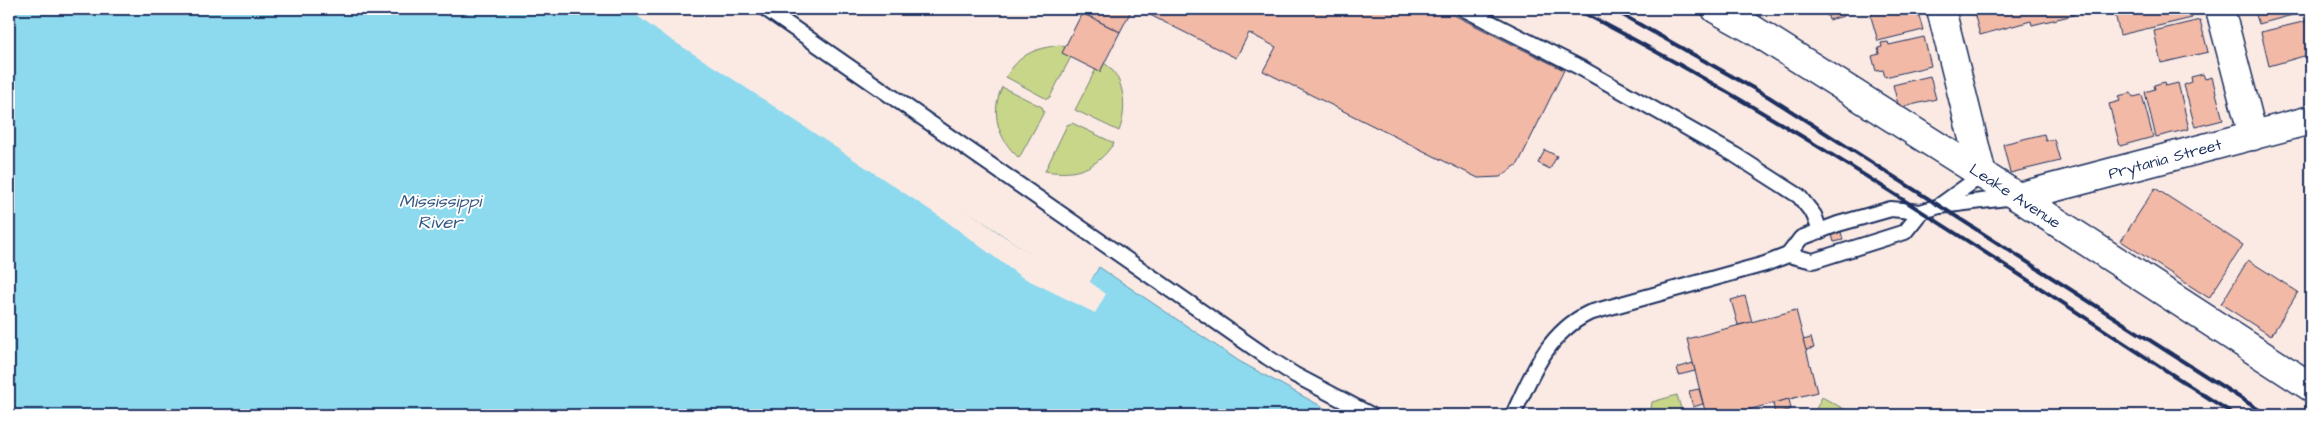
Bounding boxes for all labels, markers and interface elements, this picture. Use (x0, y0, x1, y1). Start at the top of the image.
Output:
street label: Prytania Street (2106, 133, 2225, 186)
street label: Leake Avenue (1965, 158, 2065, 234)
water label: Mississippi River (399, 189, 483, 235)

